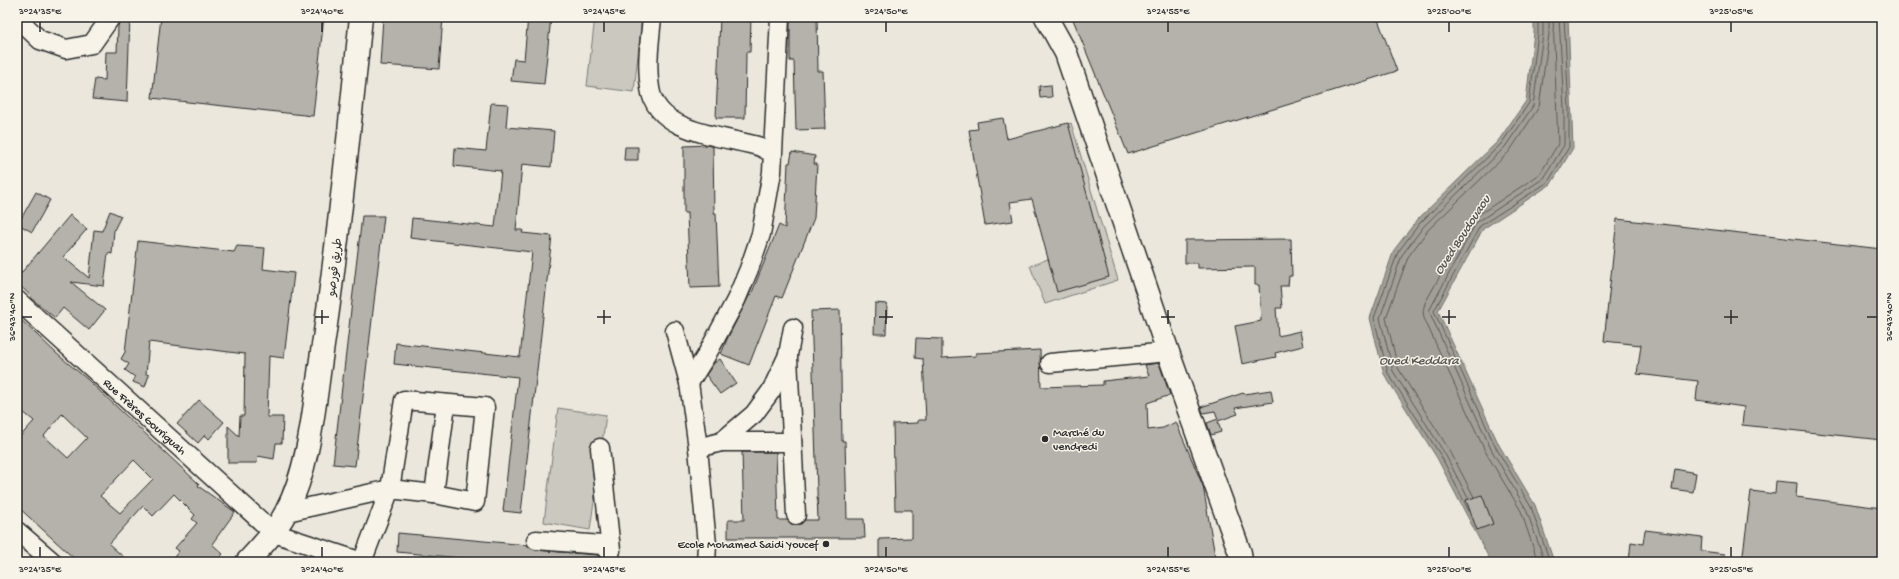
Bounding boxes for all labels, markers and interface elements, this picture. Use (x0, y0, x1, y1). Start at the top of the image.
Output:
text: 3°24'35"E (18, 6, 62, 18)
text: 3°24'40"E (300, 6, 344, 18)
text: 3°24'45"E (582, 6, 626, 18)
text: 3°24'50"E (863, 6, 908, 18)
text: 3°24'55"E (1146, 6, 1190, 18)
text: 3°25'00"E (1426, 6, 1472, 18)
text: 3°25'05"E (1708, 6, 1754, 18)
water label: Oued Boudouaou (1432, 192, 1495, 278)
street label: طريق قورصو (325, 237, 347, 298)
text: 36°43'40"N (7, 292, 19, 342)
text: 36°43'40"N (1884, 292, 1896, 342)
water label: Oued Keddara (1379, 354, 1460, 369)
street label: Rue Frères Gouriguah (99, 376, 189, 459)
place label: Marché du vendredi (1053, 427, 1105, 455)
marker: Marché du vendredi (1040, 434, 1050, 444)
place label: Ecole Mohamed Saidi Youcef (678, 539, 819, 553)
marker: Ecole Mohamed Saidi Youcef (821, 539, 831, 549)
text: 3°24'35"E (18, 564, 62, 576)
text: 3°24'40"E (300, 564, 344, 576)
text: 3°24'45"E (582, 564, 626, 576)
text: 3°24'50"E (863, 564, 908, 576)
text: 3°24'55"E (1146, 564, 1190, 576)
text: 3°25'00"E (1426, 564, 1472, 576)
text: 3°25'05"E (1708, 564, 1754, 576)

